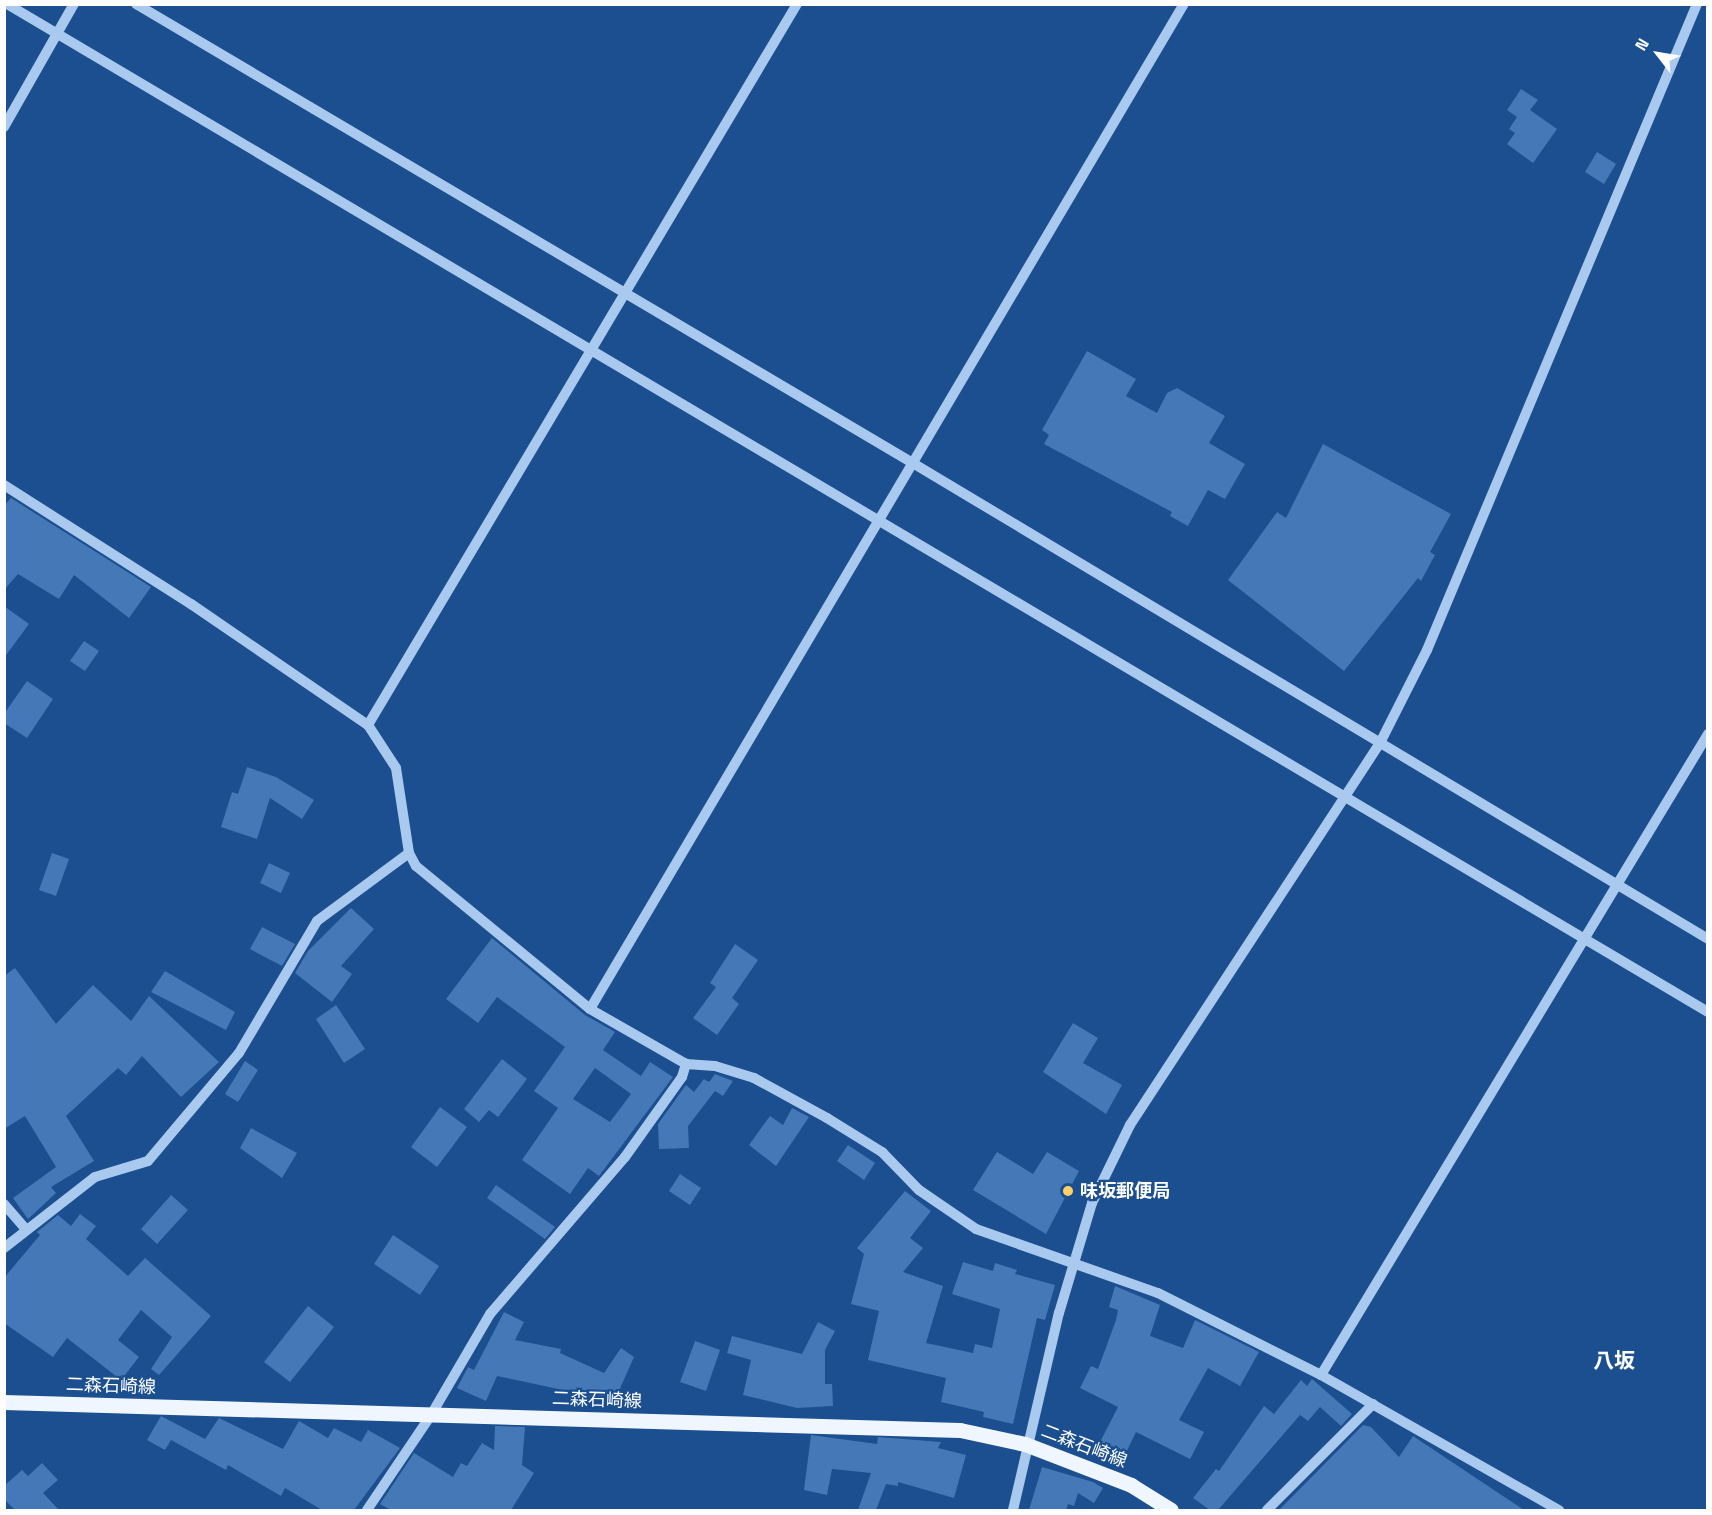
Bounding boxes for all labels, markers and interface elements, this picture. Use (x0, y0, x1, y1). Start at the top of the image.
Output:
north arrow (1628, 24, 1688, 84)
text: N (1630, 34, 1654, 54)
place label: 味坂郵便局 (1080, 1180, 1170, 1202)
marker: 味坂郵便局 (1061, 1184, 1075, 1198)
district label: 八坂 (1593, 1348, 1635, 1374)
street label: 二森石崎線 (66, 1374, 156, 1398)
street label: 二森石崎線 (552, 1388, 642, 1412)
street label: 二森石崎線 (1038, 1420, 1130, 1472)

